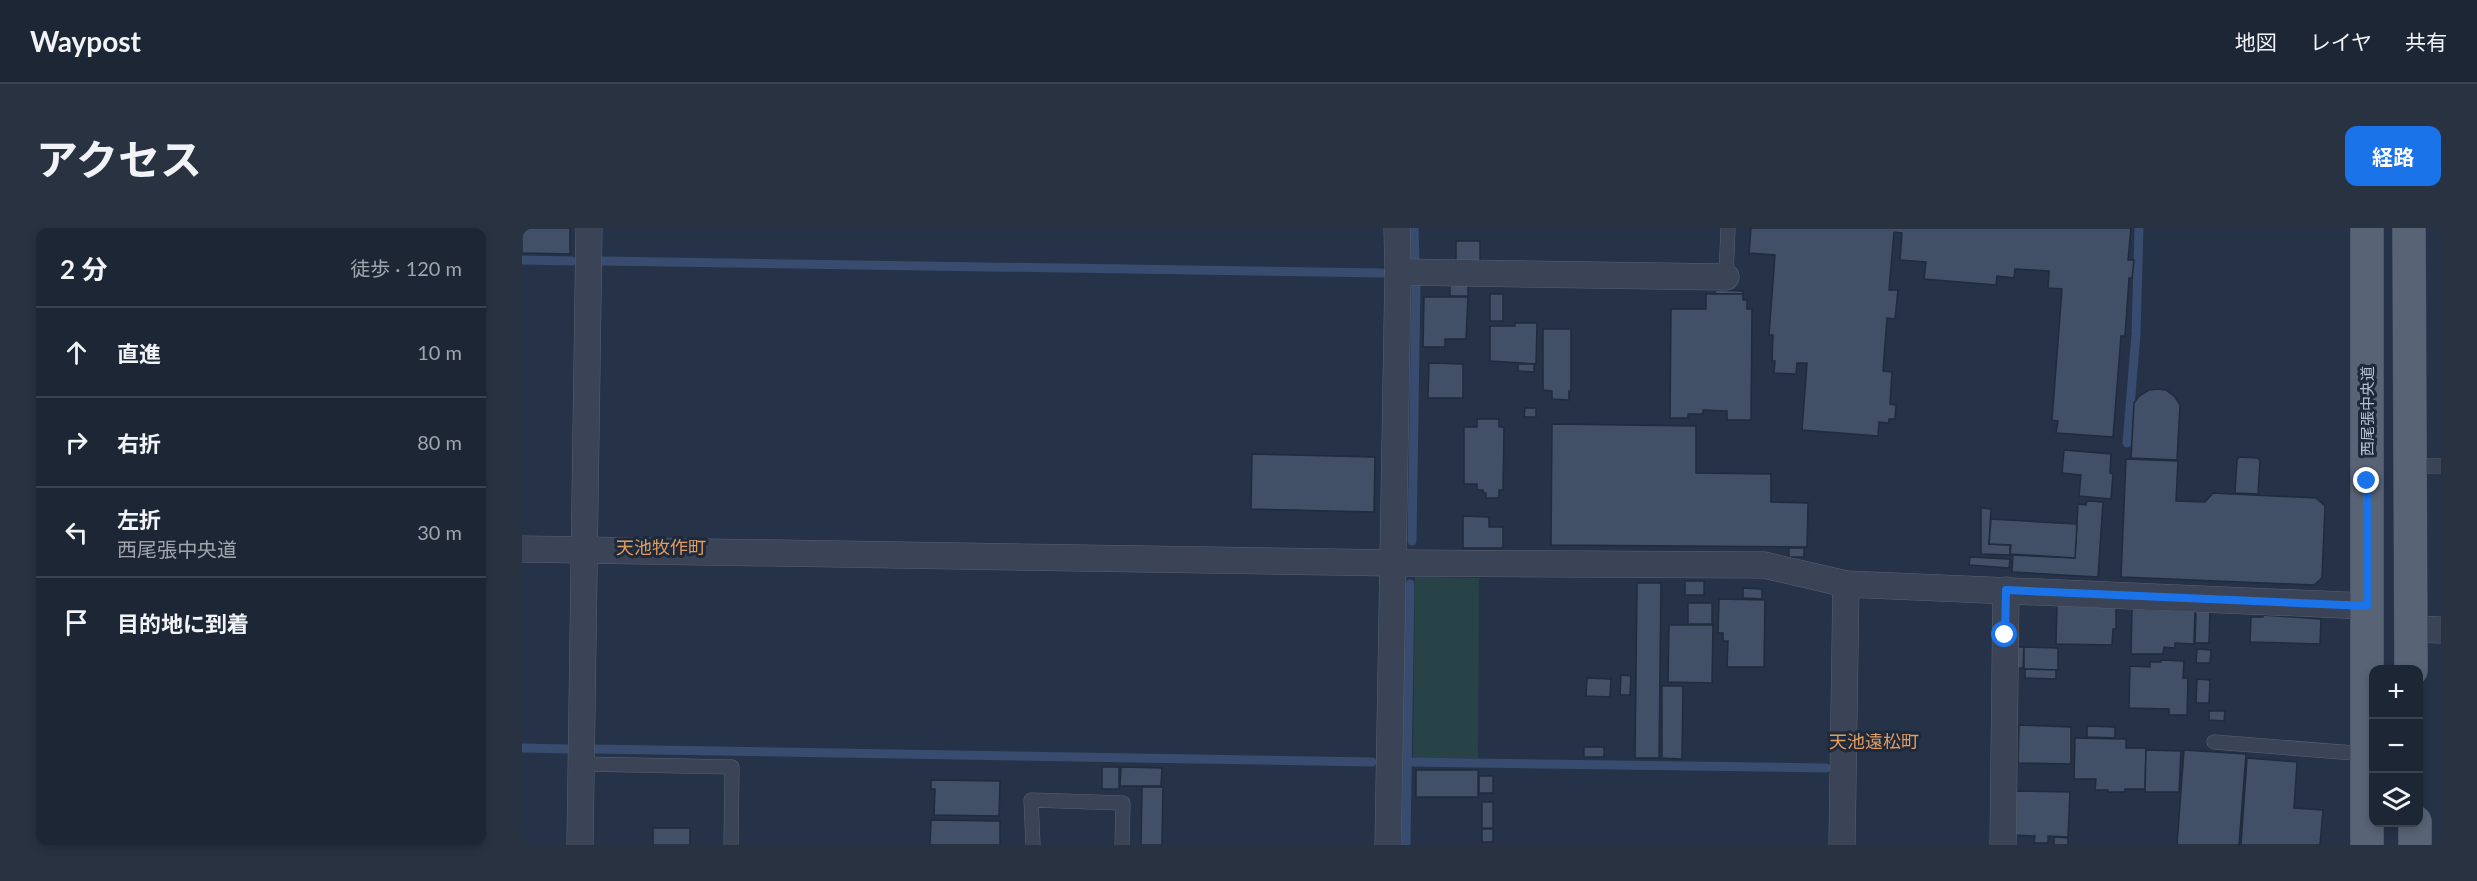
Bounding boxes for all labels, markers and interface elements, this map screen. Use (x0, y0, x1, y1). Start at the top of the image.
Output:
text: Waypost (30, 24, 141, 58)
text: 地図 (2235, 29, 2277, 54)
text: レイヤ (2310, 29, 2372, 54)
text: 共有 (2405, 29, 2447, 54)
button: 経路 (2345, 126, 2441, 186)
text: アクセス (36, 134, 202, 184)
text: 2 分 (60, 253, 107, 285)
text: 徒歩 · 120 m (350, 256, 462, 280)
icon: ahead (60, 336, 93, 369)
text: 直進 (117, 340, 161, 367)
text: 10 m (417, 340, 462, 364)
street label: 西尾張中央道 (2358, 366, 2376, 456)
icon: right (60, 426, 93, 459)
text: 右折 (117, 430, 161, 457)
text: 80 m (417, 430, 462, 454)
route end (2353, 467, 2379, 493)
text: 左折 (117, 506, 161, 533)
icon: left (60, 516, 93, 549)
text: 30 m (417, 520, 462, 544)
district label: 天池牧作町 (616, 536, 706, 558)
text: 西尾張中央道 (117, 537, 237, 561)
icon: arrive (60, 606, 93, 639)
text: 目的地に到着 (117, 610, 249, 637)
route start (1991, 621, 2017, 647)
map controls (2369, 665, 2423, 827)
button: + (2369, 665, 2423, 719)
button: − (2369, 719, 2423, 773)
district label: 天池遠松町 (1829, 730, 1919, 752)
button: layers (2369, 773, 2423, 827)

